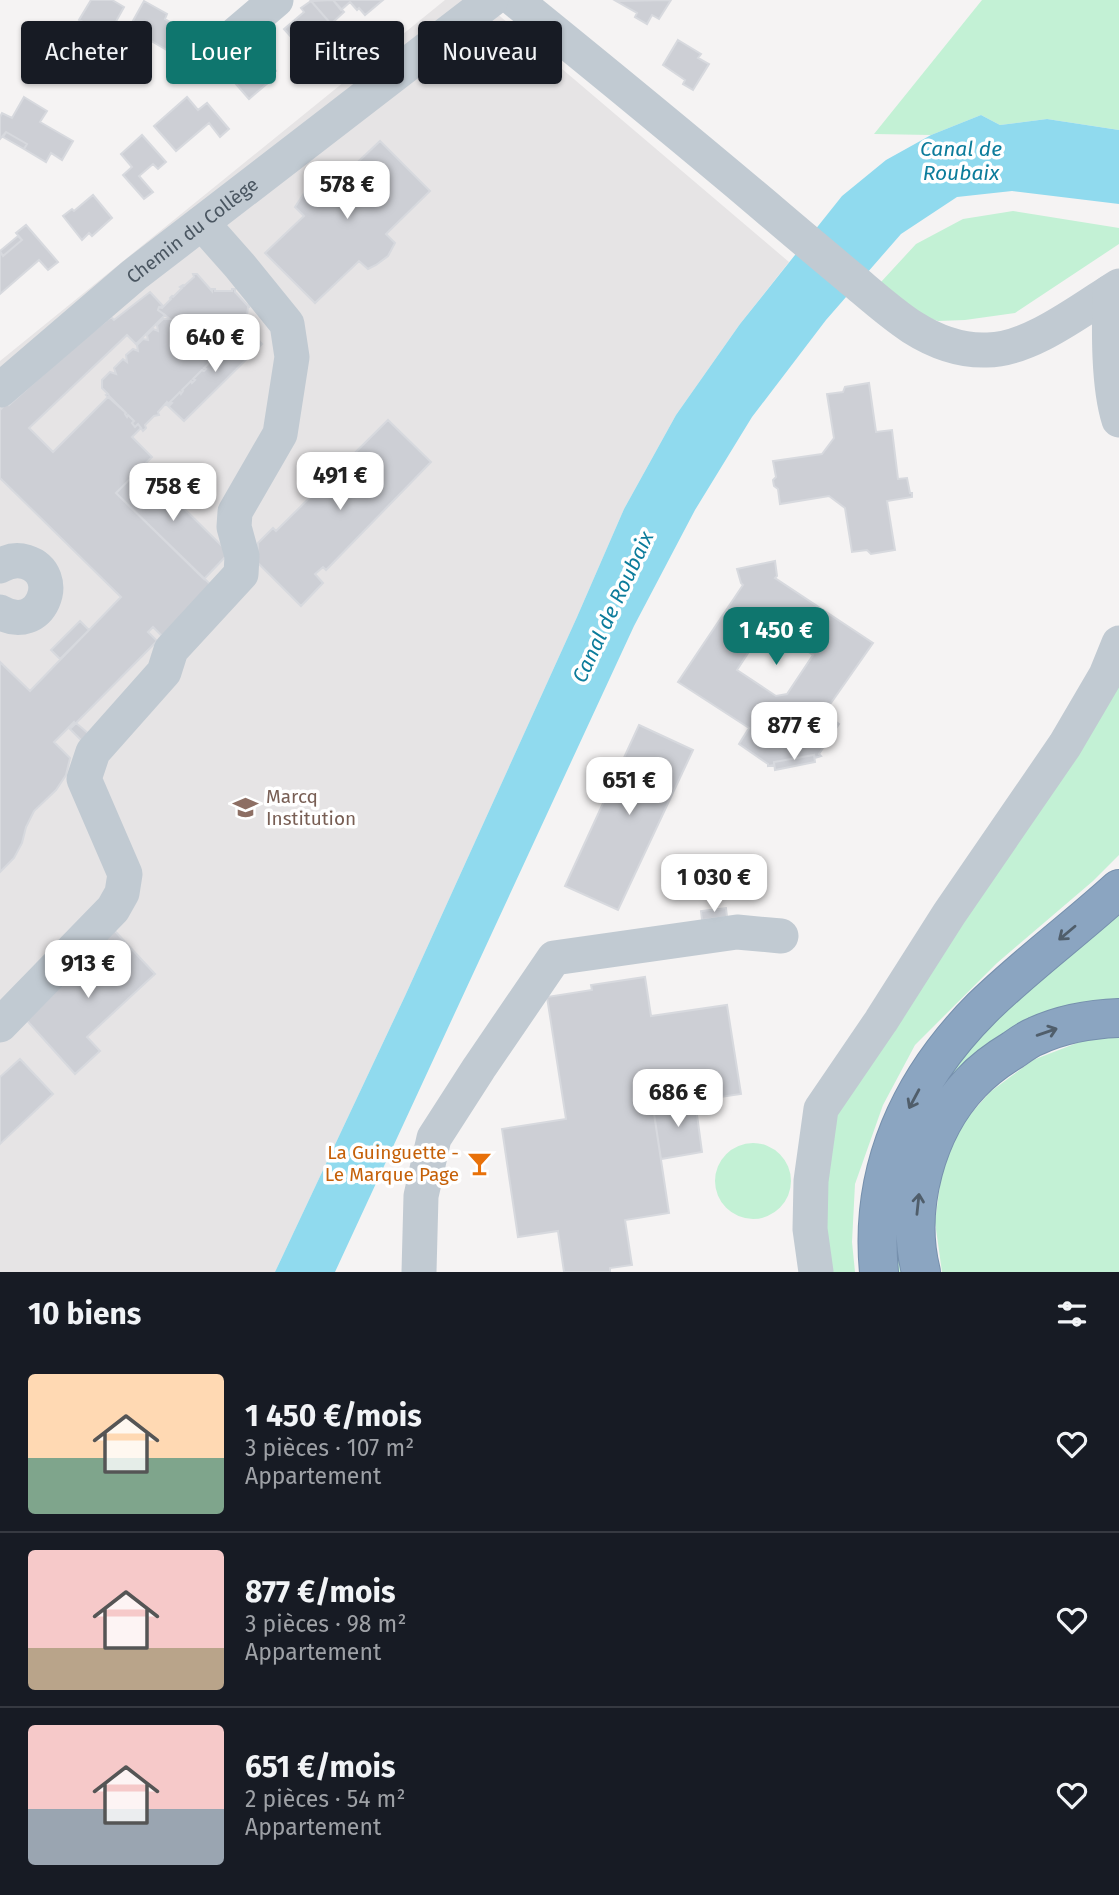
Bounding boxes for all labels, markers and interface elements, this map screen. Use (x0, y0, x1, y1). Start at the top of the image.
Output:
chip: Acheter (21, 21, 152, 84)
chip: Louer (166, 21, 276, 84)
chip: Filtres (290, 21, 404, 84)
chip: Nouveau (418, 21, 562, 84)
water label: Canal de Roubaix (920, 136, 1002, 186)
pin: 578 € (298, 162, 396, 221)
text: 578 € (320, 170, 374, 198)
street label: Chemin du Collège (122, 172, 263, 288)
pin: 640 € (166, 314, 264, 374)
text: 640 € (186, 323, 244, 351)
pin: 491 € (291, 452, 389, 512)
text: 491 € (313, 461, 367, 489)
pin: 758 € (124, 463, 222, 523)
text: 758 € (145, 472, 201, 500)
water label: Canal de Roubaix (567, 526, 660, 687)
pin: 1 450 € (711, 608, 841, 667)
text: 1 450 € (739, 616, 813, 644)
pin: 877 € (745, 702, 843, 762)
text: 877 € (767, 711, 821, 739)
pin: 651 € (580, 758, 678, 817)
text: 651 € (602, 766, 656, 794)
place label: Marcq Institution (266, 785, 356, 830)
school or university icon: Marcq Institution (232, 793, 260, 821)
pin: 1 030 € (649, 855, 779, 914)
text: 1 030 € (677, 863, 751, 891)
one-way arrow (1059, 925, 1077, 941)
pin: 913 € (39, 940, 137, 1000)
text: 913 € (61, 949, 115, 977)
one-way arrow (1036, 1025, 1058, 1038)
pin: 686 € (629, 1070, 727, 1129)
text: 686 € (649, 1078, 707, 1106)
one-way arrow (906, 1088, 920, 1109)
place label: La Guinguette - Le Marque Page (325, 1141, 459, 1186)
bar icon: La Guinguette - Le Marque Page (465, 1149, 493, 1177)
one-way arrow (911, 1194, 924, 1216)
icon: filters (1053, 1295, 1091, 1333)
text: 10 biens (28, 1296, 141, 1332)
text: 1 450 €/mois (245, 1398, 422, 1434)
icon: home (84, 1402, 168, 1486)
icon: heart (1053, 1425, 1091, 1463)
text: 3 pièces · 107 m² (245, 1434, 414, 1462)
text: Appartement (245, 1462, 381, 1490)
text: 877 €/mois (245, 1574, 395, 1610)
icon: home (84, 1578, 168, 1662)
icon: heart (1053, 1601, 1091, 1639)
text: 3 pièces · 98 m² (245, 1610, 406, 1638)
text: Appartement (245, 1638, 381, 1666)
text: 651 €/mois (245, 1749, 395, 1785)
icon: home (84, 1753, 168, 1837)
icon: heart (1053, 1776, 1091, 1814)
text: 2 pièces · 54 m² (245, 1785, 405, 1813)
text: Appartement (245, 1813, 381, 1841)

